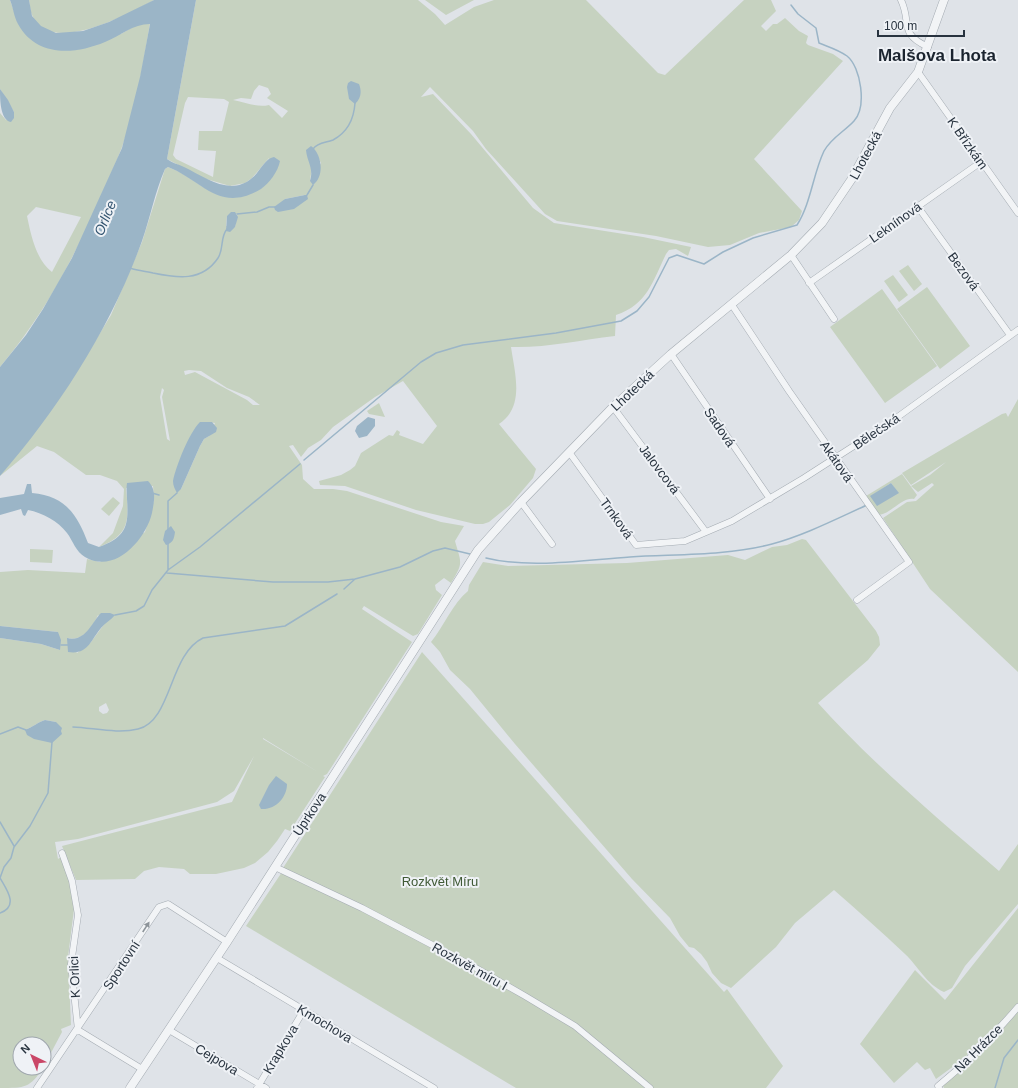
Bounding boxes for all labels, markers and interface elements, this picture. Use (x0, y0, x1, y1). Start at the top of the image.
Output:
scale bar (878, 12, 964, 38)
text: 100 m (884, 19, 917, 33)
district label: Malšova Lhota (878, 46, 997, 65)
street label: K Břízkám (944, 114, 991, 172)
street label: Lhotecká (846, 128, 885, 182)
water label: Orlice (91, 198, 119, 238)
street label: Leknínová (866, 199, 925, 246)
street label: Bezová (945, 249, 983, 294)
street label: Lhotecká (608, 366, 657, 414)
street label: Sadová (701, 405, 739, 450)
street label: Bělečská (850, 410, 903, 452)
street label: Akátová (817, 438, 857, 485)
street label: Jalovcová (636, 442, 683, 498)
street label: Trnková (597, 495, 637, 542)
street label: Úprkova (290, 789, 329, 839)
park label: Rozkvět Míru (402, 874, 478, 889)
one-way arrow (142, 922, 150, 932)
street label: Sportovní (100, 938, 143, 993)
street label: Rozkvět míru I (429, 940, 510, 993)
street label: K Orlici (66, 956, 83, 998)
street label: Kmochova (295, 1001, 356, 1046)
street label: Krapkova (260, 1021, 301, 1077)
street label: Na Hrázce (951, 1021, 1005, 1075)
north arrow (12, 1036, 52, 1076)
street label: Cejpova (192, 1041, 242, 1079)
text: N (18, 1042, 32, 1056)

